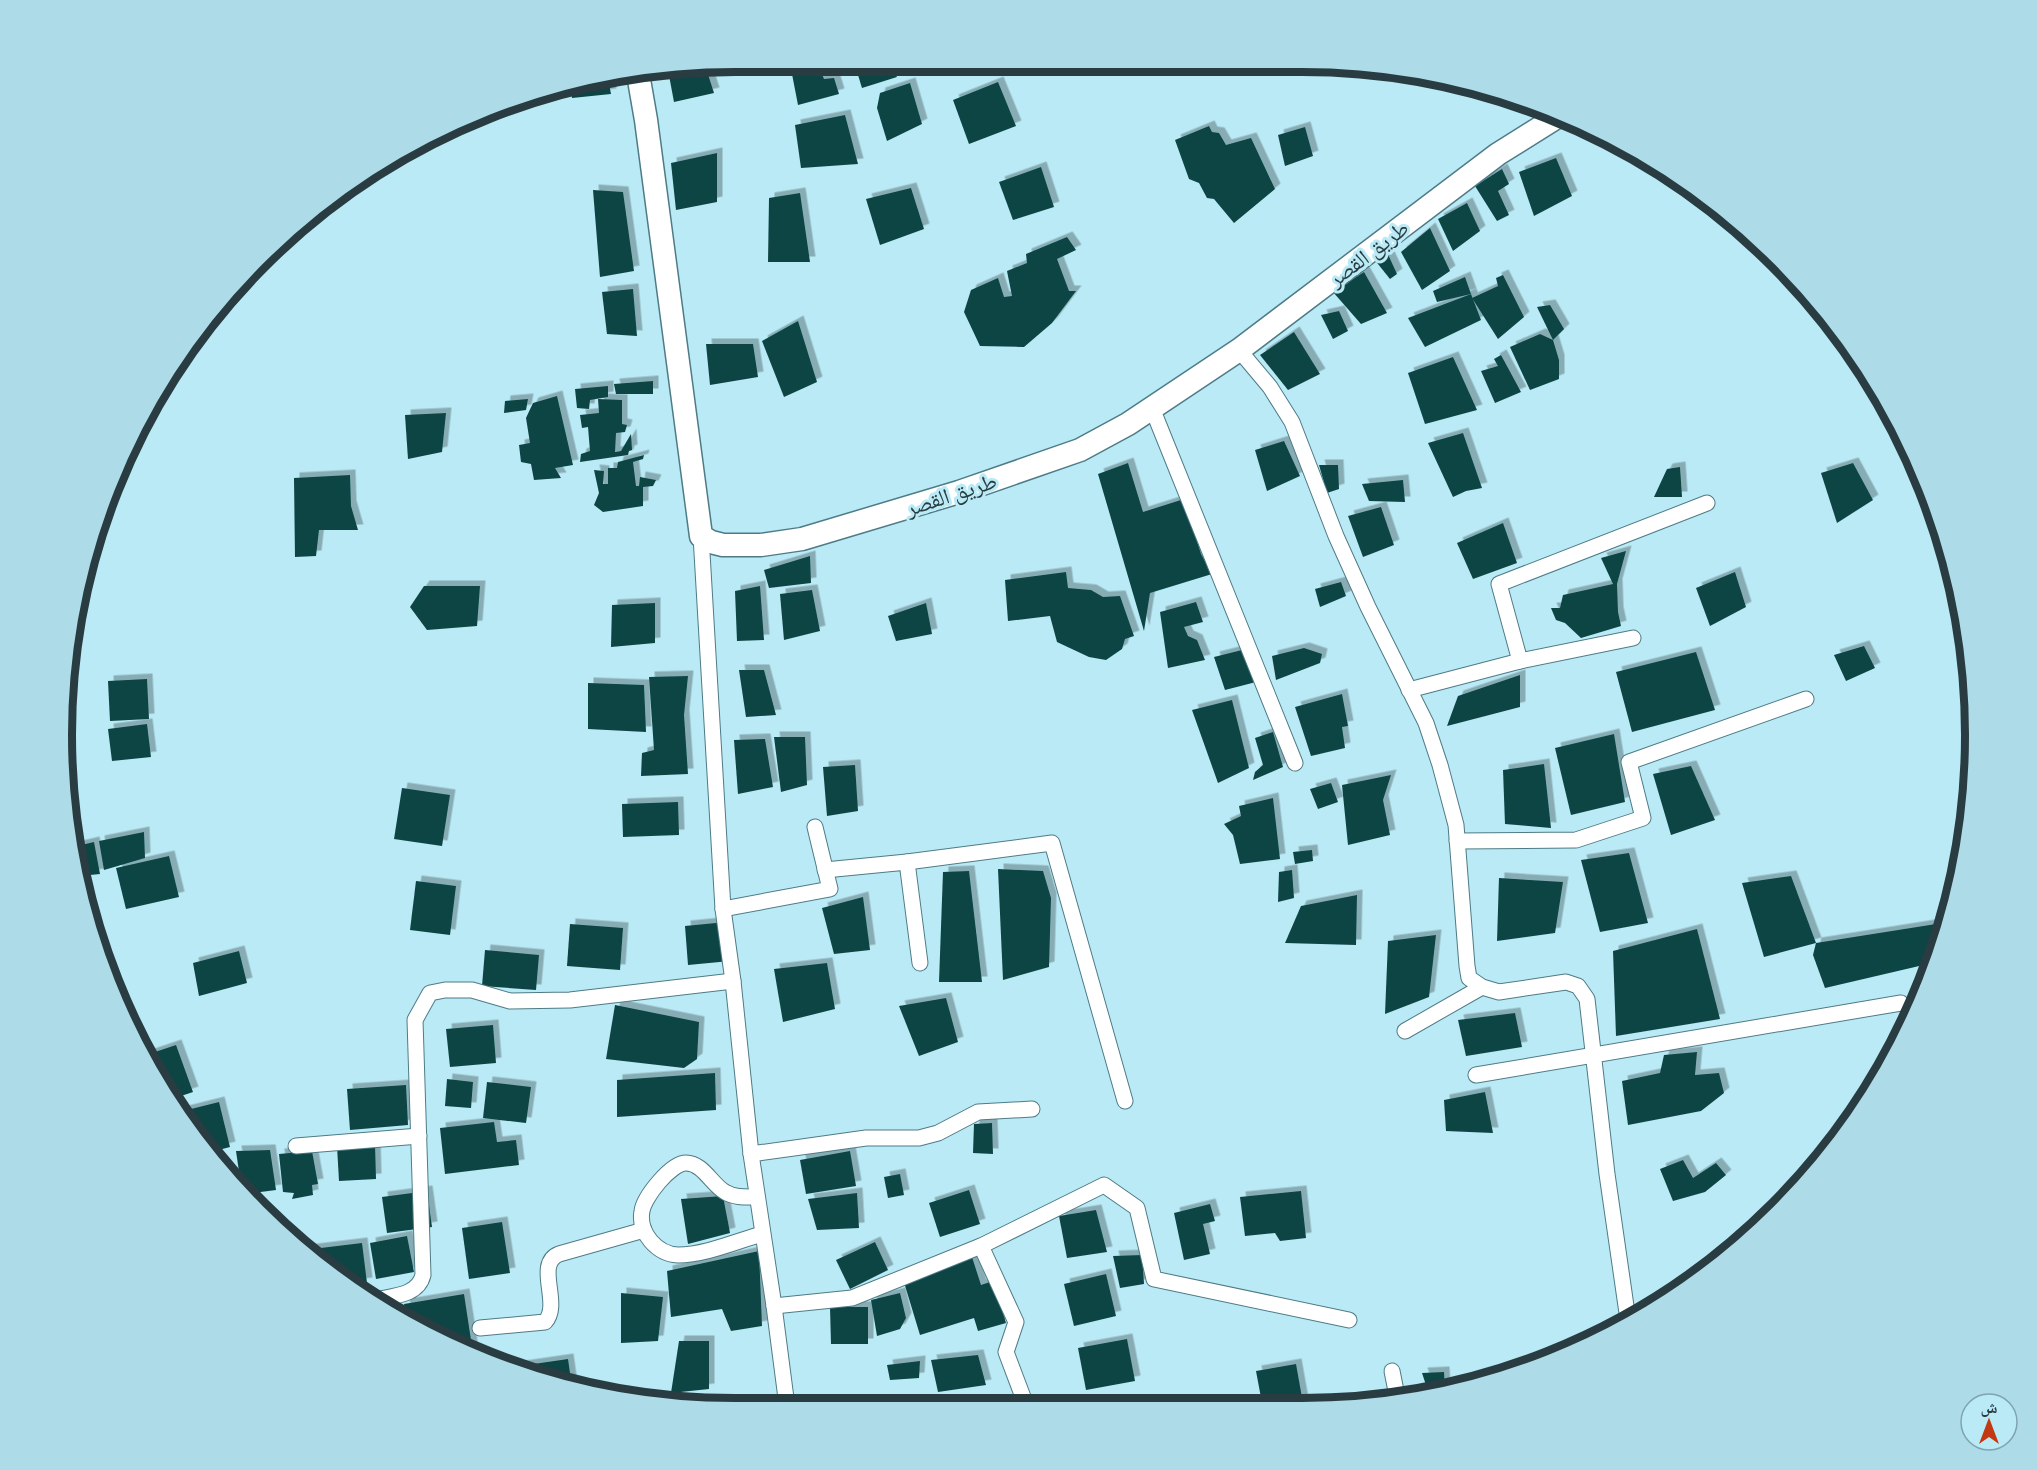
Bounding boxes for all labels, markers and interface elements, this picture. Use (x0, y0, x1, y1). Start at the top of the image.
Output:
street label: طريق القصر (1321, 213, 1414, 293)
street label: طريق القصر (901, 466, 1000, 522)
north arrow (1959, 1392, 2019, 1452)
text: ش (1981, 1397, 1998, 1417)

